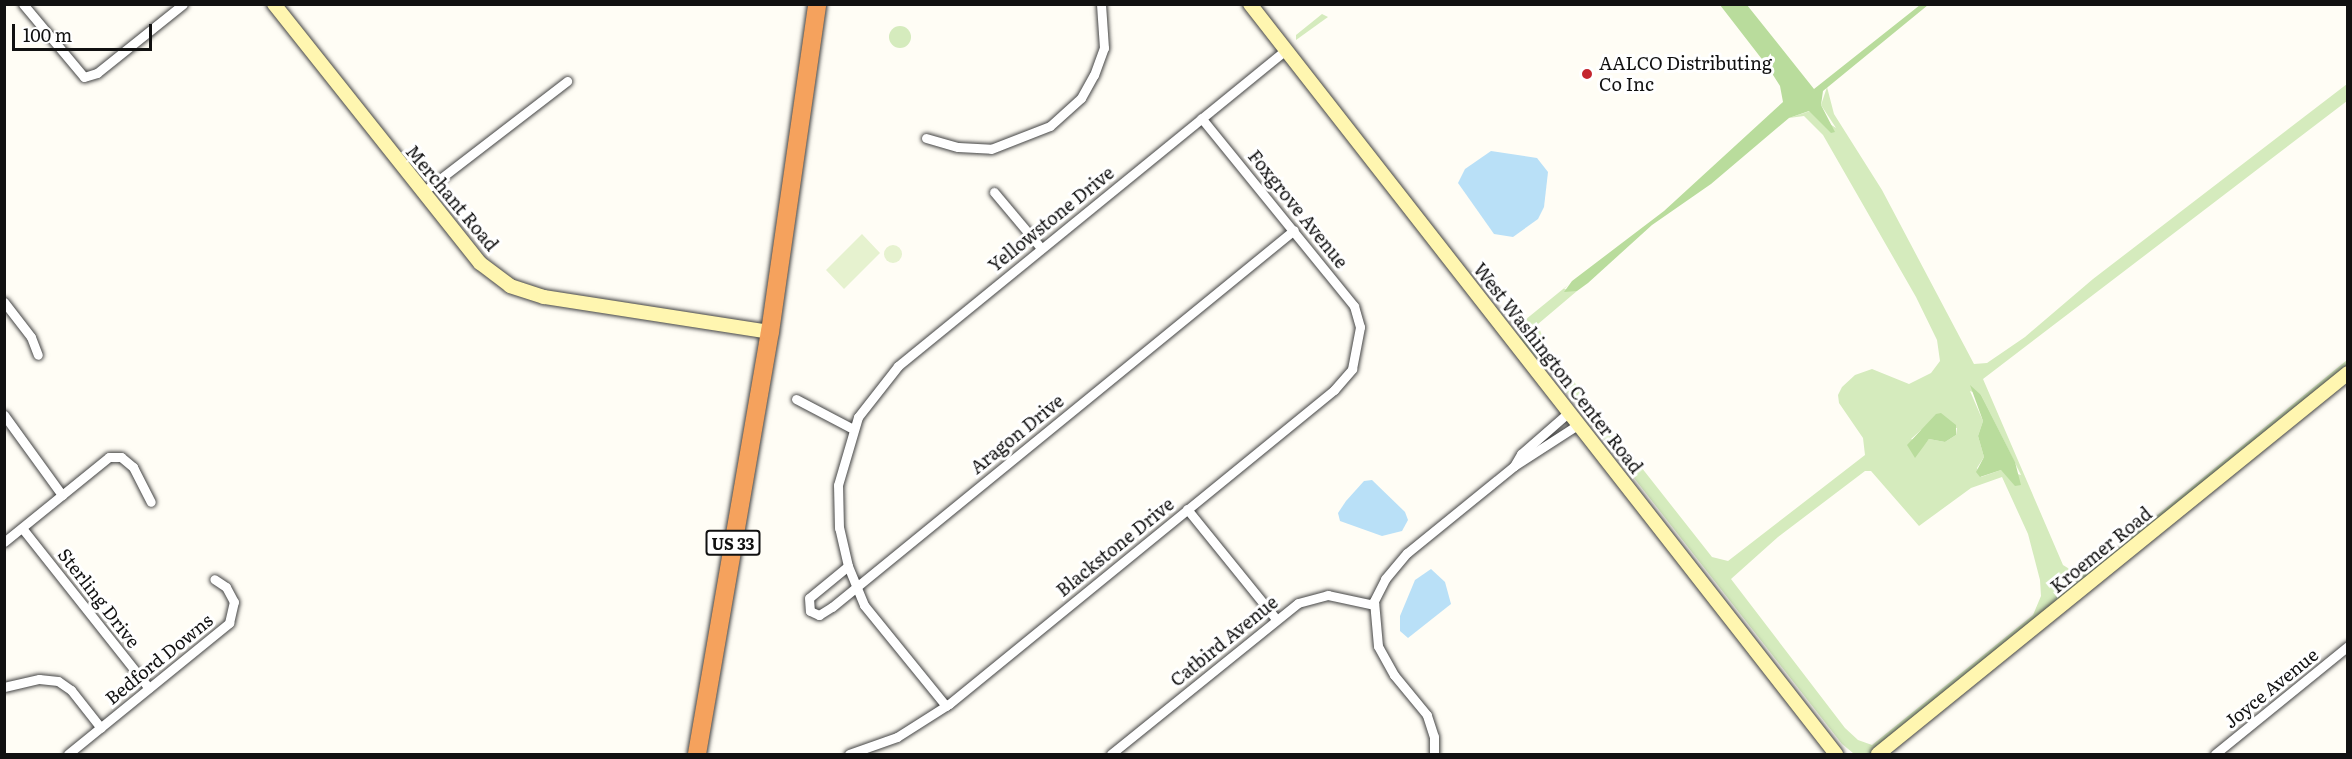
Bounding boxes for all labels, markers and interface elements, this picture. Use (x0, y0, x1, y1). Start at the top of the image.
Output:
scale bar (15, 12, 154, 50)
text: 100 m (23, 21, 72, 48)
place label: AALCO Distributing Co Inc (1599, 53, 1772, 96)
marker: AALCO Distributing Co Inc (1580, 67, 1594, 81)
street label: Merchant Road (401, 141, 503, 255)
street label: Foxgrove Avenue (1244, 146, 1352, 272)
street label: Yellowstone Drive (984, 162, 1118, 276)
street label: West Washington Center Road (1469, 258, 1647, 478)
street label: Aragon Drive (966, 390, 1068, 478)
street label: Blackstone Drive (1052, 493, 1178, 601)
street label: Kroemer Road (2046, 503, 2156, 597)
road number: US 33 (704, 530, 762, 556)
street label: Sterling Drive (54, 544, 144, 652)
street label: Catbird Avenue (1166, 591, 1282, 691)
street label: Bedford Downs (101, 609, 217, 709)
street label: Joyce Avenue (2220, 644, 2322, 732)

